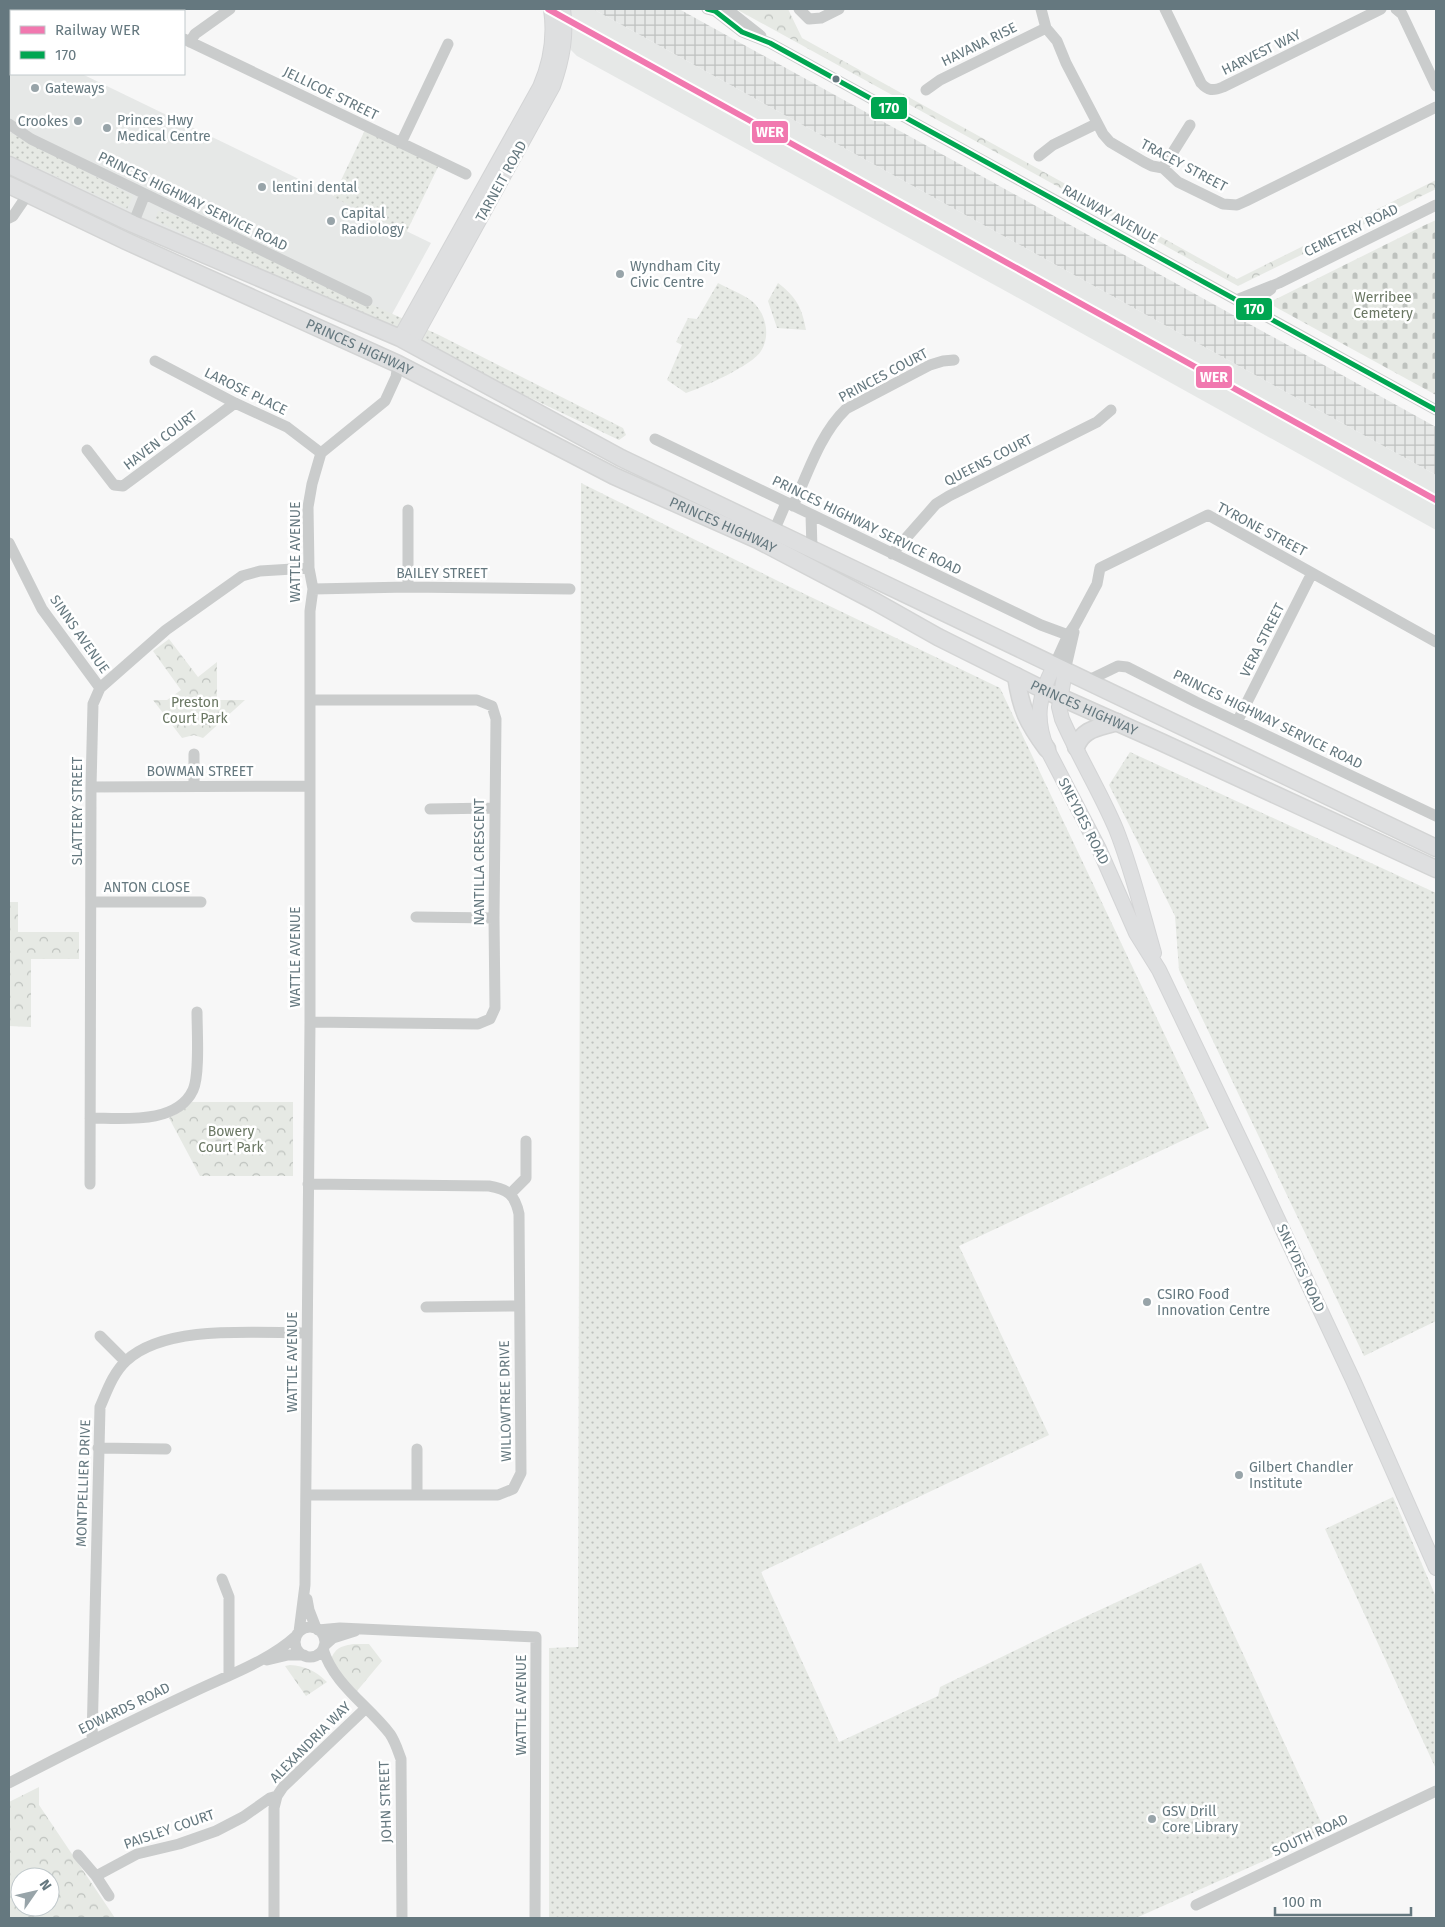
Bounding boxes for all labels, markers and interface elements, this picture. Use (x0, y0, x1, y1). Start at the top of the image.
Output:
legend (10, 10, 185, 75)
street label: HAVANA RISE (939, 19, 1020, 70)
text: Railway WER (55, 21, 140, 39)
street label: HARVEST WAY (1219, 26, 1304, 79)
text: 170 (55, 46, 76, 64)
street label: JELLICOE STREET (281, 63, 382, 124)
unlabelled marker (831, 74, 841, 84)
place label: Gateways (45, 80, 105, 97)
marker: Gateways (29, 82, 41, 94)
line badge: 170 (870, 96, 908, 120)
text: 170 (878, 100, 900, 117)
place label: Princes Hwy Medical Centre (117, 112, 211, 145)
place label: Crookes (18, 113, 68, 130)
marker: Crookes (72, 115, 84, 127)
line badge: WER (751, 120, 789, 144)
marker: Princes Hwy Medical Centre (101, 122, 113, 134)
text: WER (756, 124, 784, 141)
street label: TRACEY STREET (1138, 136, 1231, 196)
street label: TARNEIT ROAD (472, 138, 531, 225)
street label: PRINCES HIGHWAY SERVICE ROAD (95, 148, 290, 255)
place label: lentini dental (272, 179, 357, 196)
marker: lentini dental (256, 181, 268, 193)
street label: RAILWAY AVENUE (1059, 181, 1161, 248)
street label: CEMETERY ROAD (1301, 200, 1401, 261)
place label: Capital Radiology (341, 205, 404, 238)
marker: Capital Radiology (325, 215, 337, 227)
place label: Wyndham City Civic Centre (630, 258, 720, 291)
marker: Wyndham City Civic Centre (614, 268, 626, 280)
park label: Werribee Cemetery (1353, 289, 1413, 322)
line badge: 170 (1235, 297, 1273, 321)
text: 170 (1243, 301, 1265, 318)
street label: PRINCES HIGHWAY (303, 316, 416, 379)
street label: PRINCES COURT (836, 344, 931, 406)
street label: LAROSE PLACE (202, 364, 290, 419)
line badge: WER (1195, 365, 1233, 389)
text: WER (1200, 369, 1228, 386)
street label: HAVEN COURT (120, 407, 201, 474)
street label: QUEENS COURT (941, 431, 1036, 490)
street label: PRINCES HIGHWAY SERVICE ROAD (769, 472, 964, 579)
street label: PRINCES HIGHWAY (667, 494, 779, 557)
street label: TYRONE STREET (1214, 499, 1310, 561)
street label: WATTLE AVENUE (287, 502, 304, 602)
street label: BAILEY STREET (396, 565, 489, 582)
street label: SINNS AVENUE (46, 592, 113, 677)
street label: VERA STREET (1237, 600, 1289, 680)
street label: PRINCES HIGHWAY SERVICE ROAD (1170, 666, 1365, 773)
street label: PRINCES HIGHWAY (1028, 677, 1140, 740)
park label: Preston Court Park (162, 694, 229, 727)
street label: SLATTERY STREET (69, 756, 86, 865)
street label: BOWMAN STREET (146, 763, 254, 780)
street label: SNEYDES ROAD (1054, 775, 1113, 867)
street label: NANTILLA CRESCENT (471, 797, 488, 926)
street label: ANTON CLOSE (104, 879, 190, 896)
street label: WATTLE AVENUE (287, 907, 304, 1007)
park label: Bowery Court Park (198, 1123, 265, 1156)
street label: SNEYDES ROAD (1273, 1222, 1328, 1315)
place label: CSIRO Foođ Innovation Centre (1157, 1286, 1270, 1319)
marker: CSIRO Foođ Innovation Centre (1141, 1296, 1153, 1308)
street label: WATTLE AVENUE (284, 1312, 301, 1412)
street label: WILLOWTREE DRIVE (496, 1340, 515, 1462)
street label: MONTPELLIER DRIVE (73, 1419, 94, 1547)
place label: Gilbert Chandler Institute (1249, 1459, 1354, 1492)
marker: Gilbert Chandler Institute (1233, 1469, 1245, 1481)
street label: WATTLE AVENUE (513, 1655, 530, 1755)
street label: EDWARDS ROAD (76, 1679, 173, 1738)
street label: ALEXANDRIA WAY (266, 1698, 355, 1786)
street label: JOHN STREET (376, 1760, 395, 1843)
place label: GSV Drill Core Library (1162, 1803, 1238, 1836)
street label: PAISLEY COURT (122, 1806, 217, 1853)
street label: SOUTH ROAD (1269, 1810, 1351, 1860)
marker: GSV Drill Core Library (1146, 1813, 1158, 1825)
north arrow (10, 1867, 60, 1917)
text: N (36, 1876, 55, 1894)
scale bar (1275, 1884, 1411, 1916)
text: 100 m (1282, 1893, 1322, 1911)

